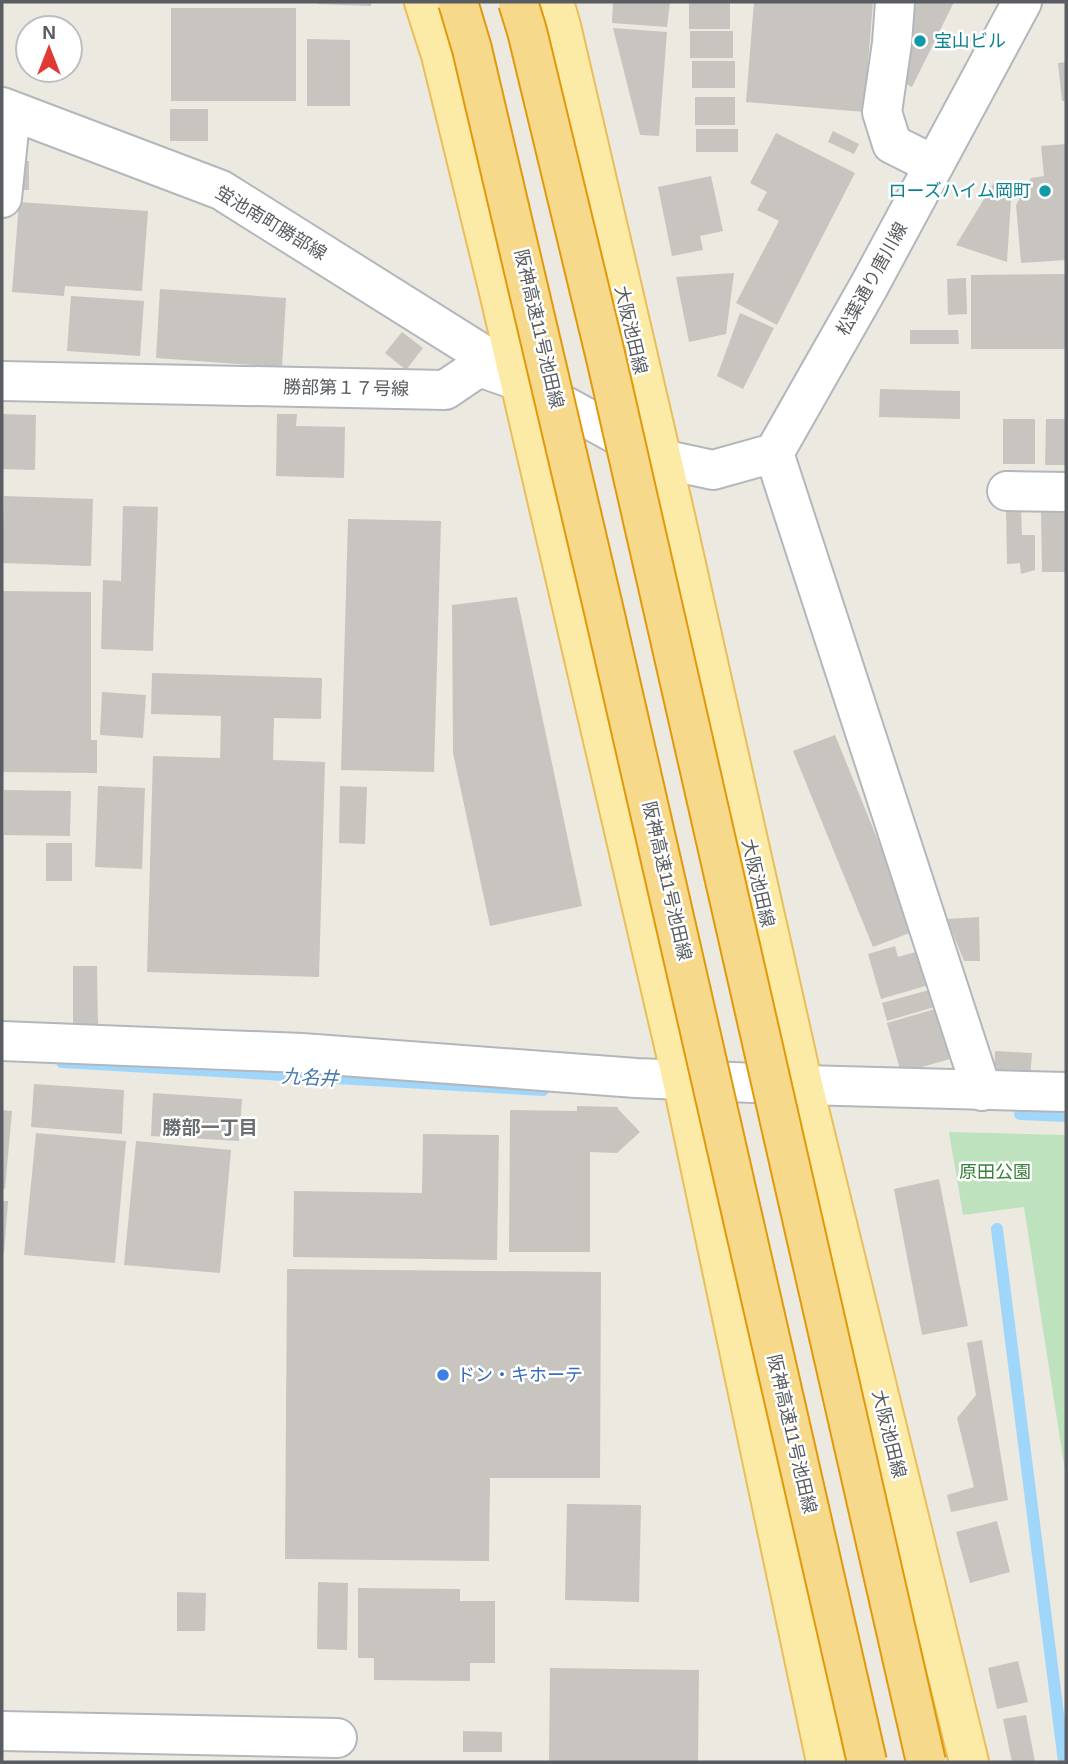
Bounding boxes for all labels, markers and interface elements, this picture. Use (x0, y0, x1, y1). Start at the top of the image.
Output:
north arrow (14, 14, 84, 84)
text: N (42, 22, 56, 43)
place label: 宝山ビル (934, 31, 1006, 51)
marker: 宝山ビル (912, 33, 928, 49)
place label: ローズハイム岡町 (889, 181, 1031, 201)
street label: 蛍池南町勝部線 (212, 182, 330, 264)
marker: ローズハイム岡町 (1037, 183, 1053, 199)
street label: 松葉通り唐川線 (833, 219, 911, 339)
street label: 阪神高速11号池田線 (511, 247, 567, 411)
street label: 大阪池田線 (611, 284, 651, 376)
street label: 勝部第１７号線 (283, 377, 409, 399)
street label: 阪神高速11号池田線 (639, 799, 695, 963)
street label: 大阪池田線 (738, 837, 778, 929)
water label: 九名井 (281, 1066, 341, 1090)
district label: 勝部一丁目 (162, 1117, 258, 1138)
park label: 原田公園 (959, 1162, 1031, 1182)
street label: 阪神高速11号池田線 (764, 1352, 820, 1516)
place label: ドン・キホーテ (457, 1365, 583, 1385)
marker: ドン・キホーテ (435, 1367, 451, 1383)
street label: 大阪池田線 (868, 1388, 910, 1480)

